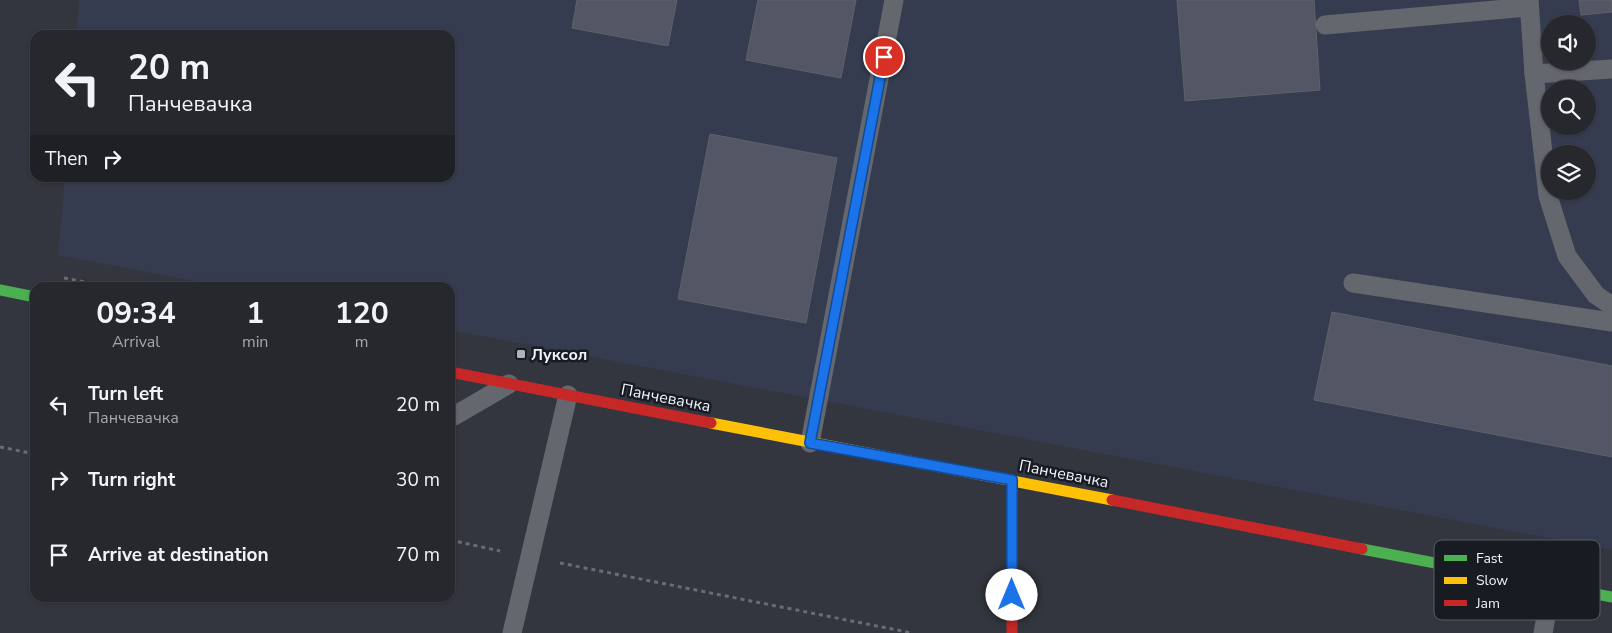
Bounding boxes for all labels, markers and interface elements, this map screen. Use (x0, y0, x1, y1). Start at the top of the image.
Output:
map controls (1541, 15, 1596, 200)
button: sound (1541, 15, 1596, 70)
pin (863, 36, 905, 78)
icon: arrive (870, 43, 898, 71)
text: 20 m (128, 44, 210, 91)
icon: left (45, 50, 110, 115)
button: search (1541, 80, 1596, 135)
text: Панчевачка (128, 89, 253, 119)
icon: right (98, 145, 126, 173)
button: layers (1541, 145, 1596, 200)
text: Then (45, 146, 88, 172)
text: 09:34 (96, 293, 176, 334)
text: 1 (246, 293, 264, 334)
text: 120 (335, 293, 389, 334)
text: Arrival (112, 331, 160, 353)
text: min (242, 331, 268, 353)
text: m (355, 331, 369, 353)
place label: Луксол (531, 344, 587, 366)
marker: Луксол (515, 348, 527, 360)
street label: Панчевачка (619, 379, 713, 417)
text: Turn left (88, 381, 163, 407)
icon: left (45, 391, 73, 419)
text: 20 m (396, 392, 440, 418)
text: Панчевачка (88, 407, 179, 429)
street label: Панчевачка (1017, 455, 1111, 493)
icon: right (45, 466, 73, 494)
text: Turn right (88, 467, 175, 493)
text: 30 m (396, 467, 440, 493)
legend (1434, 540, 1600, 620)
icon: arrive (45, 541, 73, 569)
text: Arrive at destination (88, 542, 269, 568)
text: 70 m (396, 542, 440, 568)
text: Fast (1476, 549, 1502, 568)
position arrow (985, 568, 1037, 620)
text: Slow (1476, 571, 1508, 590)
text: Jam (1475, 594, 1500, 613)

